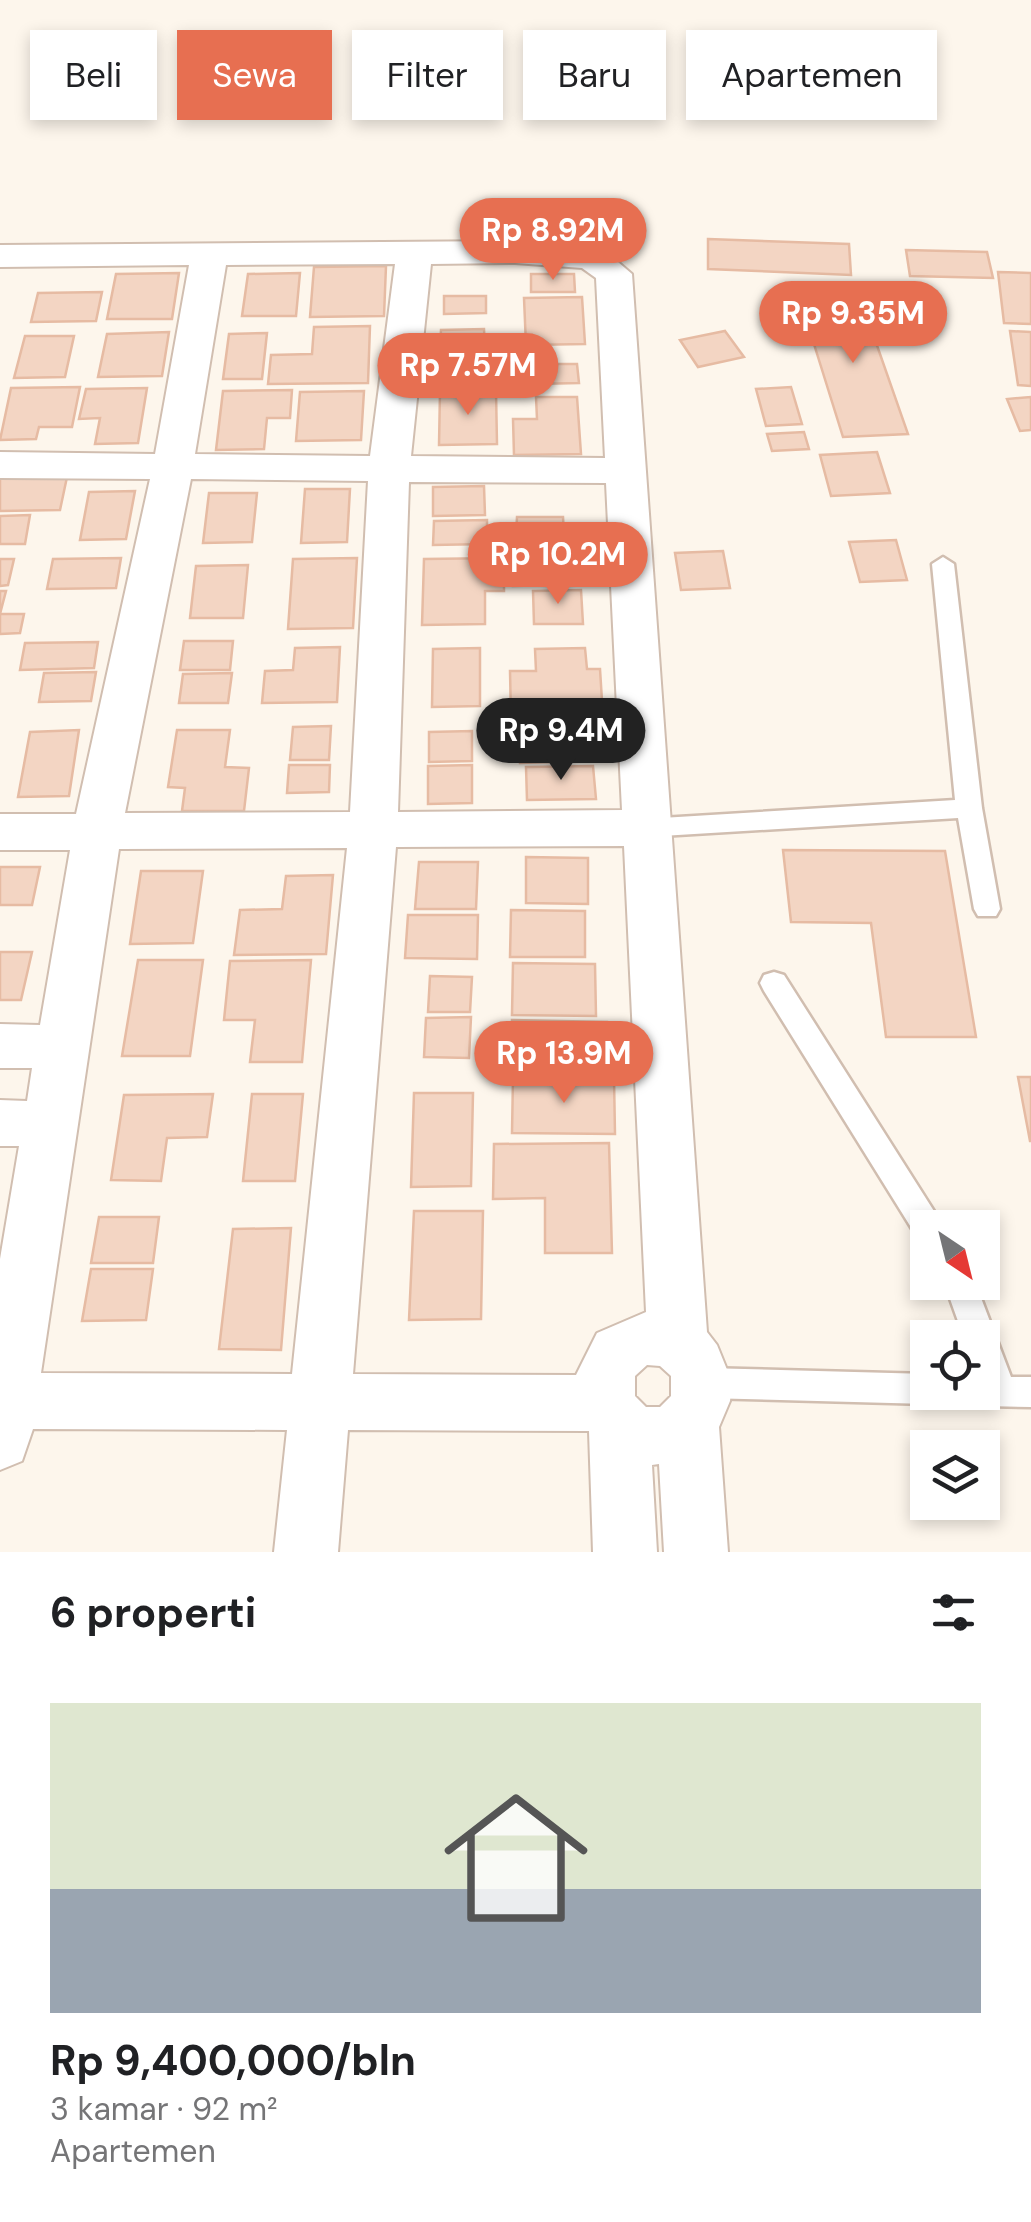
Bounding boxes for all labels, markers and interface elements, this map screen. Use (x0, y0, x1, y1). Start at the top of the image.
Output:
chip: Beli (30, 30, 157, 120)
chip: Sewa (177, 30, 332, 120)
chip: Filter (352, 30, 503, 120)
chip: Baru (523, 30, 666, 120)
chip: Apartemen (686, 30, 937, 120)
pin: Rp 8.92M (450, 198, 656, 283)
text: Rp 8.92M (482, 209, 624, 251)
pin: Rp 9.35M (750, 281, 956, 366)
text: Rp 9.35M (781, 292, 925, 334)
pin: Rp 7.57M (365, 333, 571, 418)
text: Rp 7.57M (399, 344, 537, 386)
pin: Rp 10.2M (455, 522, 661, 607)
text: Rp 10.2M (490, 533, 626, 575)
pin: Rp 9.4M (469, 698, 653, 783)
text: Rp 9.4M (498, 709, 624, 751)
pin: Rp 13.9M (461, 1021, 667, 1106)
text: Rp 13.9M (496, 1032, 632, 1074)
north arrow (910, 1210, 1000, 1300)
map controls (910, 1210, 1000, 1520)
button: locate (910, 1320, 1000, 1410)
button: layers (910, 1430, 1000, 1520)
text: 6 properti (50, 1585, 256, 1640)
icon: filters (926, 1585, 981, 1640)
icon: home (426, 1768, 606, 1948)
text: Rp 9,400,000/bln (50, 2033, 416, 2088)
text: 3 kamar · 92 m² (50, 2088, 278, 2130)
text: Apartemen (50, 2130, 216, 2172)

